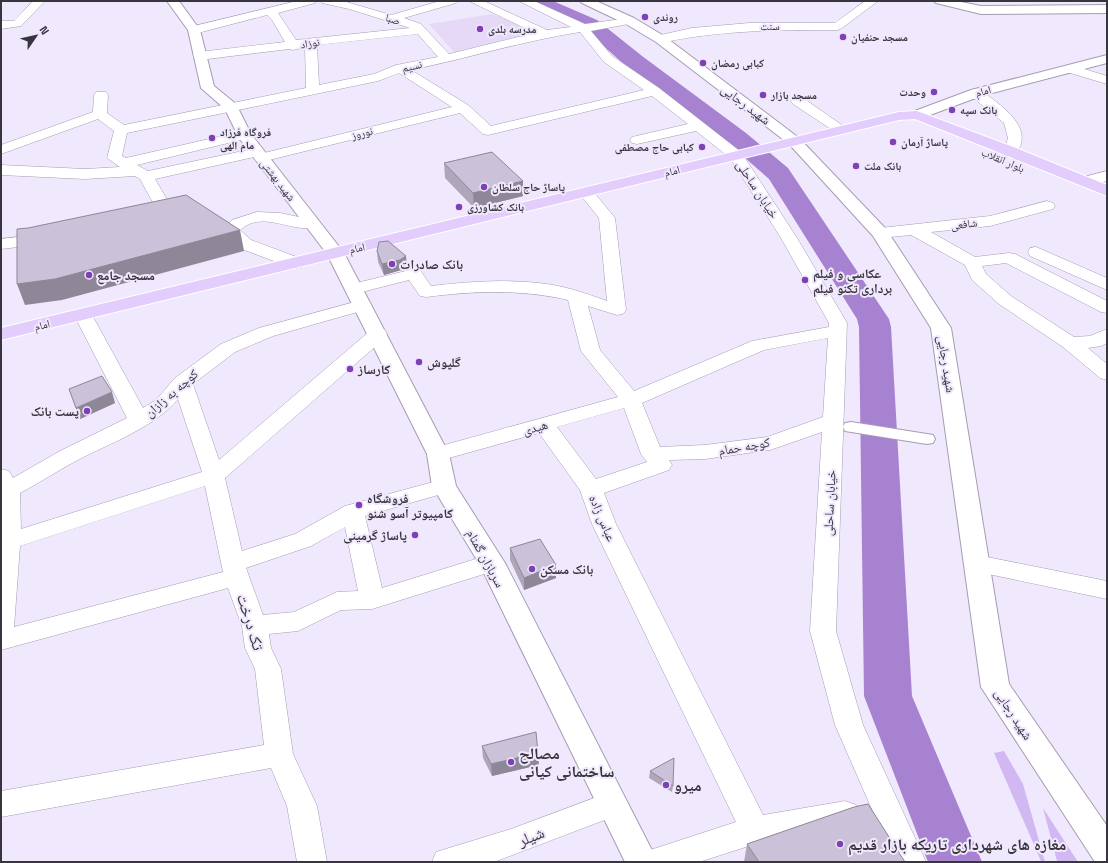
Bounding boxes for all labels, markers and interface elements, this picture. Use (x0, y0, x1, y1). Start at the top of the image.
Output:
street label: صبا (384, 10, 402, 28)
place label: روندی (653, 10, 678, 25)
marker: روندی (640, 12, 650, 22)
north arrow (16, 16, 56, 56)
street label: سنت (760, 19, 780, 33)
place label: مدرسه بلدی (488, 22, 536, 37)
text: N (36, 23, 52, 37)
marker: مدرسه بلدی (475, 24, 485, 34)
place label: مسجد حنفیان (851, 30, 908, 45)
marker: مسجد حنفیان (838, 32, 848, 42)
street label: نوزاد (299, 35, 321, 51)
place label: کبابی رمضان (711, 56, 764, 71)
street label: نسیم (401, 57, 424, 76)
marker: کبابی رمضان (698, 58, 708, 68)
street label: شهید رجایی (718, 80, 774, 129)
street label: امام (973, 82, 993, 100)
place label: وحدت (899, 85, 926, 99)
marker: وحدت (929, 87, 939, 97)
place label: مسجد بازار (770, 88, 817, 102)
marker: مسجد بازار (758, 90, 768, 100)
place label: بانک سپه (960, 103, 997, 117)
marker: بانک سپه (947, 105, 957, 115)
street label: نوروز (349, 124, 374, 143)
place label: فروگاه فرزاد مام الهی (220, 125, 271, 153)
marker: فروگاه فرزاد مام الهی (207, 133, 217, 143)
place label: پاساژ آرمان (901, 135, 948, 150)
marker: پاساژ آرمان (888, 137, 898, 147)
place label: کبابی حاج مصطفی (615, 140, 694, 155)
marker: کبابی حاج مصطفی (697, 142, 707, 152)
street label: بلوار انقلاب (979, 145, 1027, 175)
street label: شهید بهشتی (257, 156, 299, 204)
street label: خیابان ساحلی (732, 157, 783, 222)
place label: بانک ملت (864, 159, 901, 173)
marker: بانک ملت (851, 161, 861, 171)
street label: امام (663, 162, 681, 180)
place label: پاساژ حاج سلطان (492, 180, 565, 195)
marker: پاساژ حاج سلطان (479, 182, 489, 192)
place label: بانک کشاورزی (467, 200, 524, 215)
marker: بانک کشاورزی (454, 202, 464, 212)
street label: شافعی (950, 215, 978, 233)
street label: امام (348, 239, 366, 257)
place label: بانک صادرات (400, 256, 463, 273)
marker: بانک صادرات (387, 259, 397, 269)
place label: عکاسی و فیلم برداری تکنو فیلم (813, 265, 893, 298)
place label: مسجد جامع (97, 267, 155, 285)
marker: مسجد جامع (84, 270, 94, 280)
marker: عکاسی و فیلم برداری تکنو فیلم (800, 275, 810, 285)
street label: امام (33, 316, 51, 334)
street label: شهید رجایی (934, 334, 959, 394)
place label: گلپوش (427, 354, 461, 371)
marker: گلپوش (414, 357, 424, 367)
place label: کارساز (357, 361, 390, 378)
marker: کارساز (345, 364, 355, 374)
street label: کوچه به زازان (141, 365, 202, 421)
place label: پست بانک (31, 403, 79, 420)
marker: پست بانک (82, 406, 92, 416)
street label: هیدی (521, 416, 550, 439)
street label: کوچه حمام (717, 433, 772, 459)
street label: خیابان ساحلی (819, 469, 840, 537)
place label: فروشگاه کامپیوتر آسو شنو (367, 490, 453, 522)
street label: عباس زاده (585, 492, 620, 544)
marker: فروشگاه کامپیوتر آسو شنو (354, 500, 364, 510)
street label: سربازان گمنام (463, 526, 508, 590)
place label: پاساژ گرمینی (343, 527, 407, 544)
marker: پاساژ گرمینی (410, 530, 420, 540)
place label: بانک مسکن (540, 561, 594, 578)
marker: بانک مسکن (527, 564, 537, 574)
street label: تک درخت (232, 591, 269, 653)
street label: شهید رجایی (991, 685, 1036, 743)
place label: مصالح ساختمانی کیانی (519, 743, 615, 782)
marker: مصالح ساختمانی کیانی (506, 757, 516, 767)
place label: میرو (674, 775, 702, 796)
marker: میرو (661, 780, 671, 790)
street label: شیلر (514, 822, 547, 851)
place label: مغازه های شهرداری تاریکه بازار قدیم (848, 834, 1066, 856)
marker: مغازه های شهرداری تاریکه بازار قدیم (835, 839, 845, 849)

